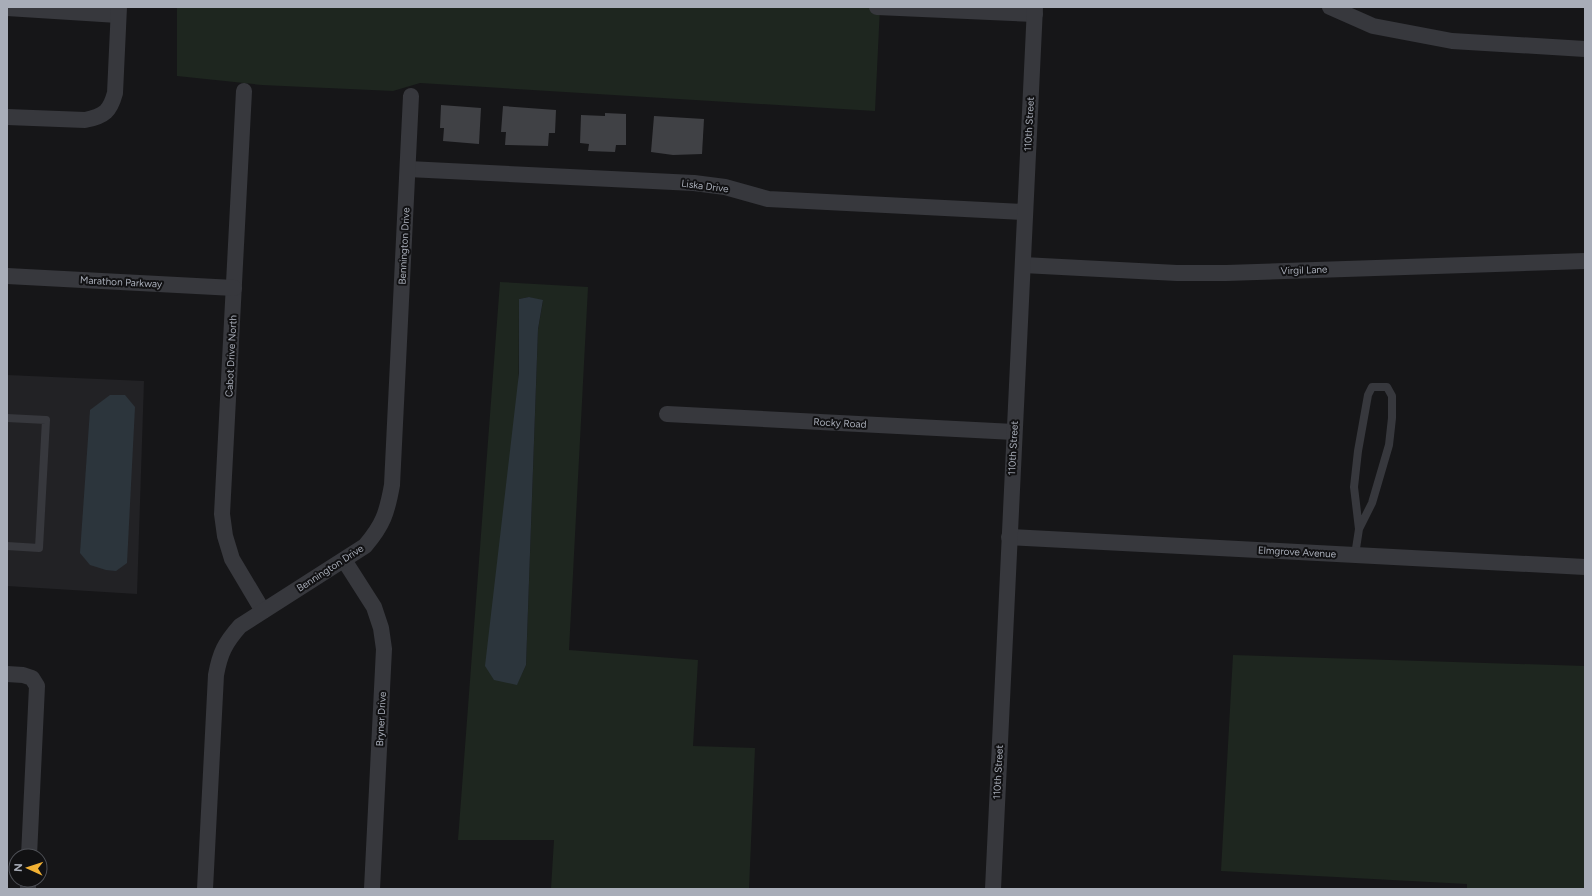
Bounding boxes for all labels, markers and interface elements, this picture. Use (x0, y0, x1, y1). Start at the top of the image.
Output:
street label: 110th Street (1021, 96, 1037, 152)
street label: Liska Drive (681, 177, 730, 195)
street label: Bennington Drive (395, 207, 413, 285)
street label: Virgil Lane (1280, 263, 1328, 277)
street label: Marathon Parkway (80, 273, 163, 291)
street label: Cabot Drive North (222, 314, 240, 397)
street label: Rocky Road (813, 415, 867, 431)
street label: 110th Street (1005, 420, 1021, 476)
street label: Bennington Drive (294, 541, 366, 594)
street label: Elmgrove Avenue (1258, 543, 1337, 561)
street label: Bryner Drive (373, 691, 389, 747)
street label: 110th Street (990, 744, 1006, 800)
north arrow (8, 848, 48, 888)
text: N (12, 863, 25, 872)

